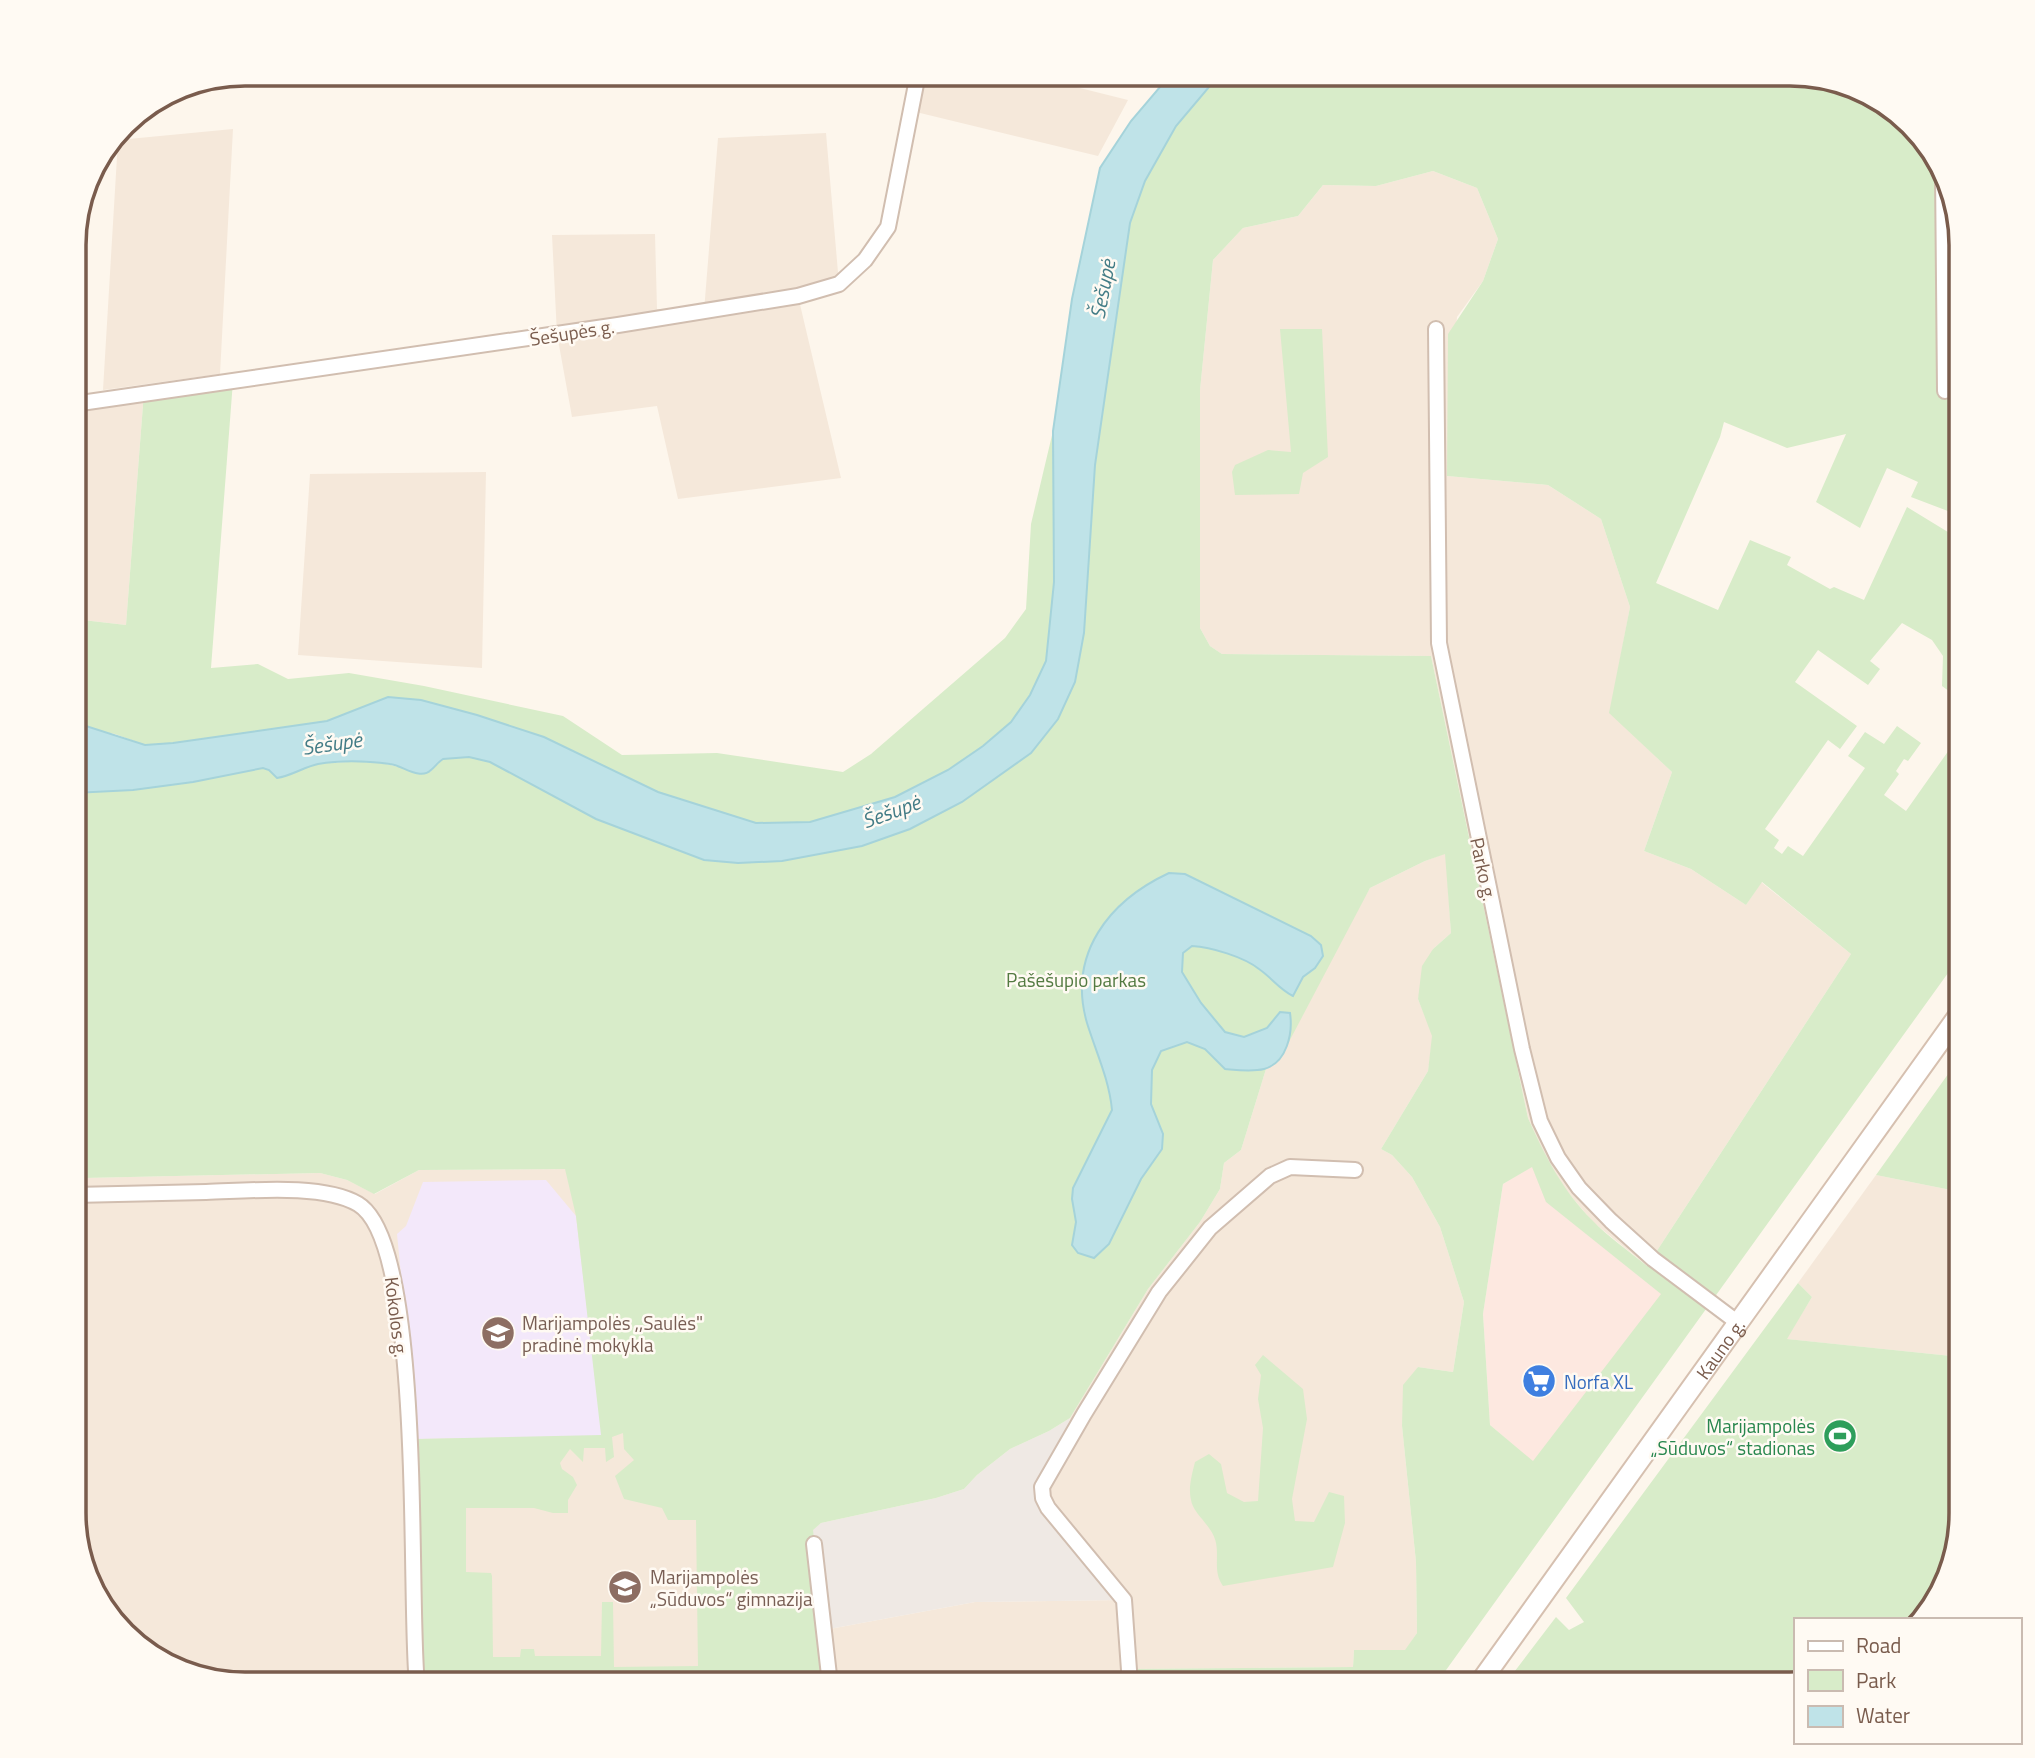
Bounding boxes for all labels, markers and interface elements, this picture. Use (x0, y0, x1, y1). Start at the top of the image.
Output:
water label: Šešupė (1081, 255, 1124, 321)
street label: Šešupės g. (528, 311, 616, 353)
water label: Šešupė (300, 723, 365, 763)
water label: Šešupė (857, 785, 926, 836)
street label: Parko g. (1463, 835, 1505, 903)
park label: Pašešupio parkas (1006, 965, 1146, 994)
street label: Kokolos g. (378, 1275, 416, 1359)
place label: Marijampolės ,,Saulės" pradinė mokykla (522, 1308, 703, 1359)
street label: Kauno g. (1688, 1312, 1752, 1385)
school or university icon: Marijampolės ,,Saulės" pradinė mokykla (479, 1314, 517, 1352)
supermarket icon: Norfa XL (1520, 1362, 1558, 1400)
place label: Norfa XL (1564, 1367, 1633, 1396)
place label: Marijampolės „Sūduvos“ stadionas (1651, 1411, 1815, 1462)
sports icon: Marijampolės „Sūduvos“ stadionas (1821, 1417, 1859, 1455)
place label: Marijampolės „Sūduvos“ gimnazija (650, 1562, 813, 1613)
school or university icon: Marijampolės „Sūduvos“ gimnazija (606, 1568, 644, 1606)
legend (1794, 1618, 2021, 1744)
text: Road (1856, 1629, 1901, 1661)
text: Park (1856, 1664, 1896, 1696)
text: Water (1856, 1699, 1910, 1731)

